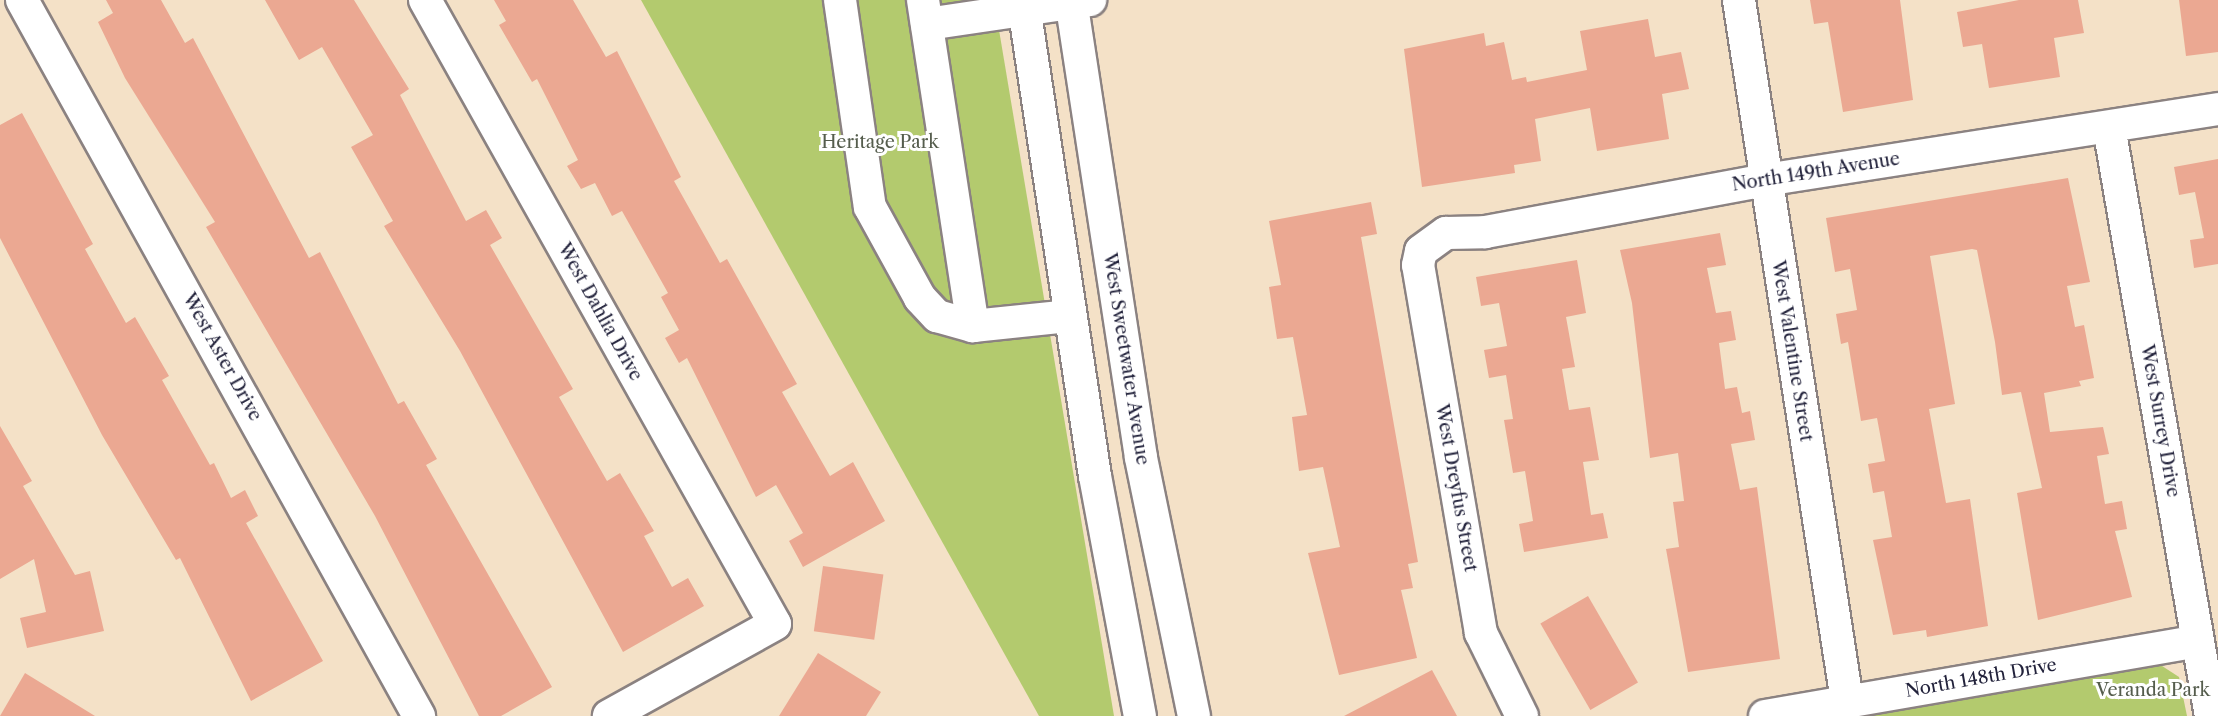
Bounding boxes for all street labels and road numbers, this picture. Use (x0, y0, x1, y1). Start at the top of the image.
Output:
street label: North 149th Avenue (1730, 148, 1902, 196)
street label: West Dahlia Drive (553, 239, 647, 385)
street label: West Sweetwater Avenue (1098, 251, 1154, 467)
street label: West Valentine Street (1767, 259, 1817, 443)
street label: West Aster Drive (178, 289, 266, 425)
street label: West Surrey Drive (2136, 343, 2184, 499)
street label: West Dreyfus Street (1431, 402, 1481, 574)
street label: North 148th Drive (1904, 654, 2058, 702)

